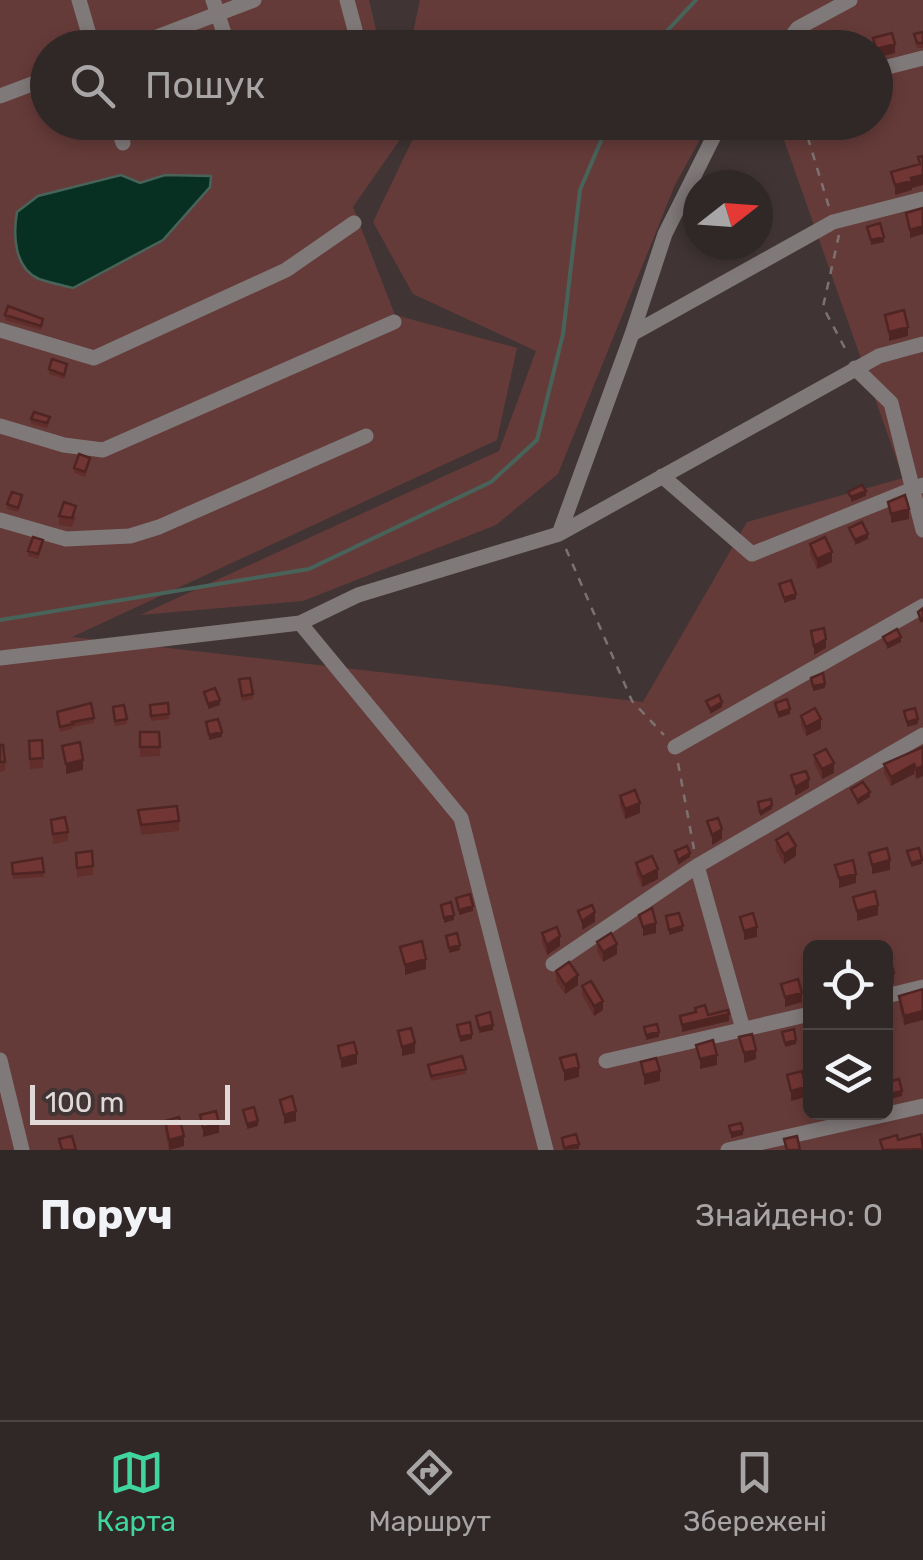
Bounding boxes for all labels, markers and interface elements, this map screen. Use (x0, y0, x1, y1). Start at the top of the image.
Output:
search box (30, 30, 893, 140)
icon: search (65, 58, 120, 113)
text: Пошук (145, 62, 265, 108)
north arrow (683, 170, 773, 260)
map controls (803, 940, 893, 1120)
button: locate (803, 940, 893, 1030)
button: layers (803, 1030, 893, 1120)
scale bar (30, 1080, 230, 1124)
text: 100 m (45, 1086, 124, 1119)
text: Поруч (40, 1190, 173, 1240)
text: Знайдено: 0 (695, 1196, 883, 1234)
tab: Карта (96, 1445, 176, 1538)
tab: Маршрут (369, 1445, 491, 1538)
tab: Збережені (683, 1445, 827, 1538)

